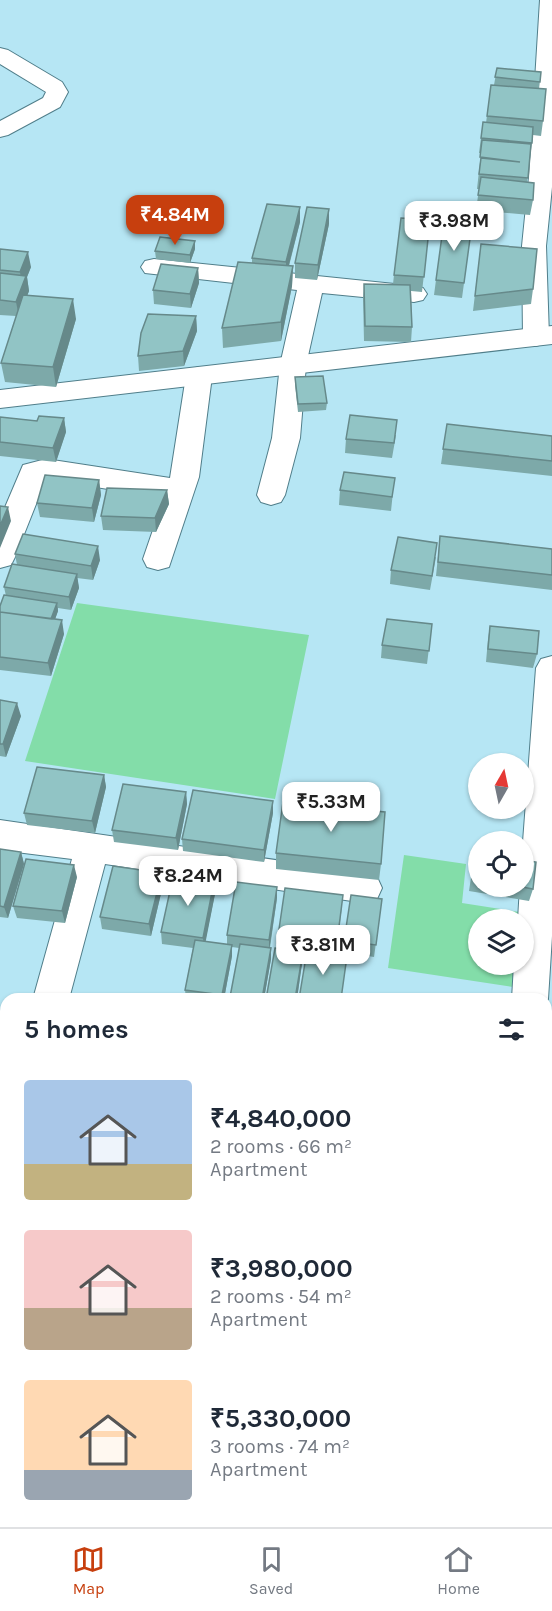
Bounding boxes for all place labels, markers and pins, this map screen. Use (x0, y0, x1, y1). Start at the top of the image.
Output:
pin: ₹4.84M (126, 195, 224, 246)
pin: ₹3.98M (405, 201, 503, 252)
pin: ₹5.33M (282, 782, 380, 833)
pin: ₹8.24M (139, 856, 237, 907)
pin: ₹3.81M (274, 925, 372, 976)

